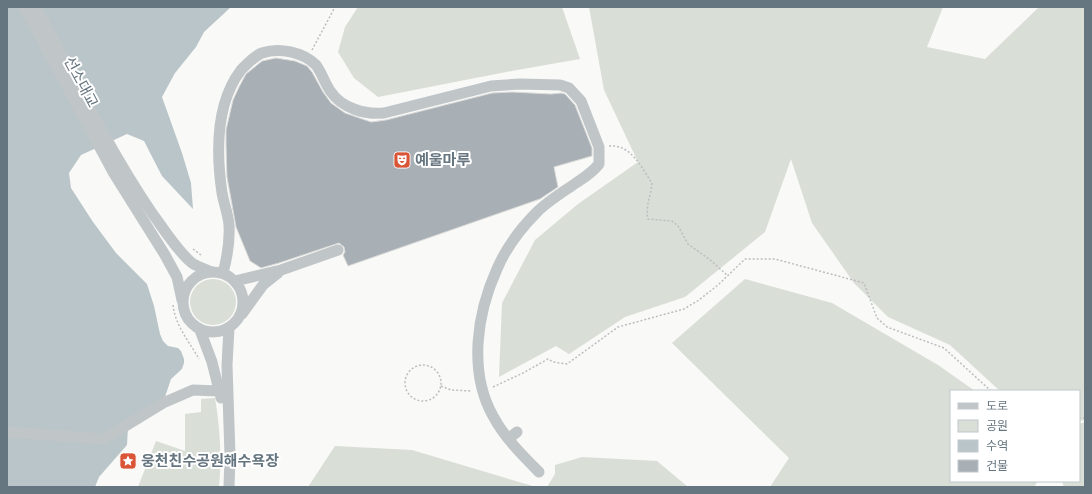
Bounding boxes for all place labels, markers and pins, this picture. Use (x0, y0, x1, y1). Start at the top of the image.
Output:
theatre icon: 예울마루 (392, 150, 412, 170)
place label: 예울마루 (415, 151, 470, 169)
place icon: 웅천친수공원해수욕장 (118, 451, 138, 471)
place label: 웅천친수공원해수욕장 (141, 452, 279, 470)

